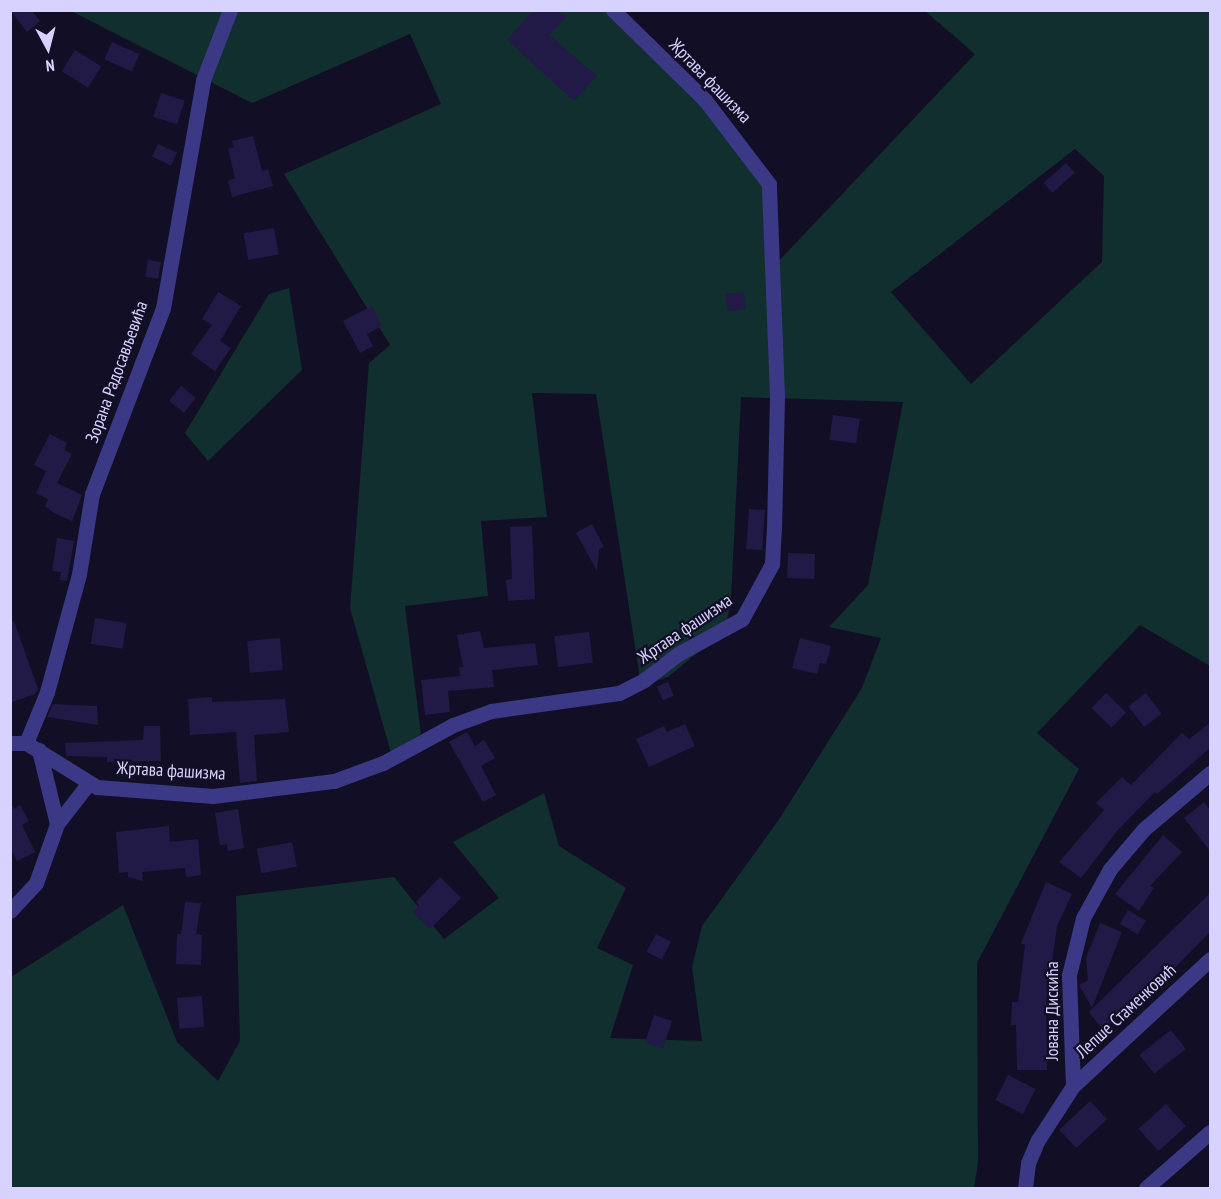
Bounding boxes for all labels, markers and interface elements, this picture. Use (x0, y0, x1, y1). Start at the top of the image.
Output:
north arrow (18, 18, 78, 78)
street label: Жртава фашизма (664, 34, 756, 128)
text: N (45, 55, 56, 76)
street label: Зорана Радосављевића (81, 298, 153, 446)
street label: Жртава фашизма (634, 590, 736, 668)
street label: Жртава фашизма (116, 757, 226, 785)
street label: Лепше Стаменковић (1072, 959, 1180, 1063)
street label: Јована Дискића (1041, 961, 1063, 1061)

